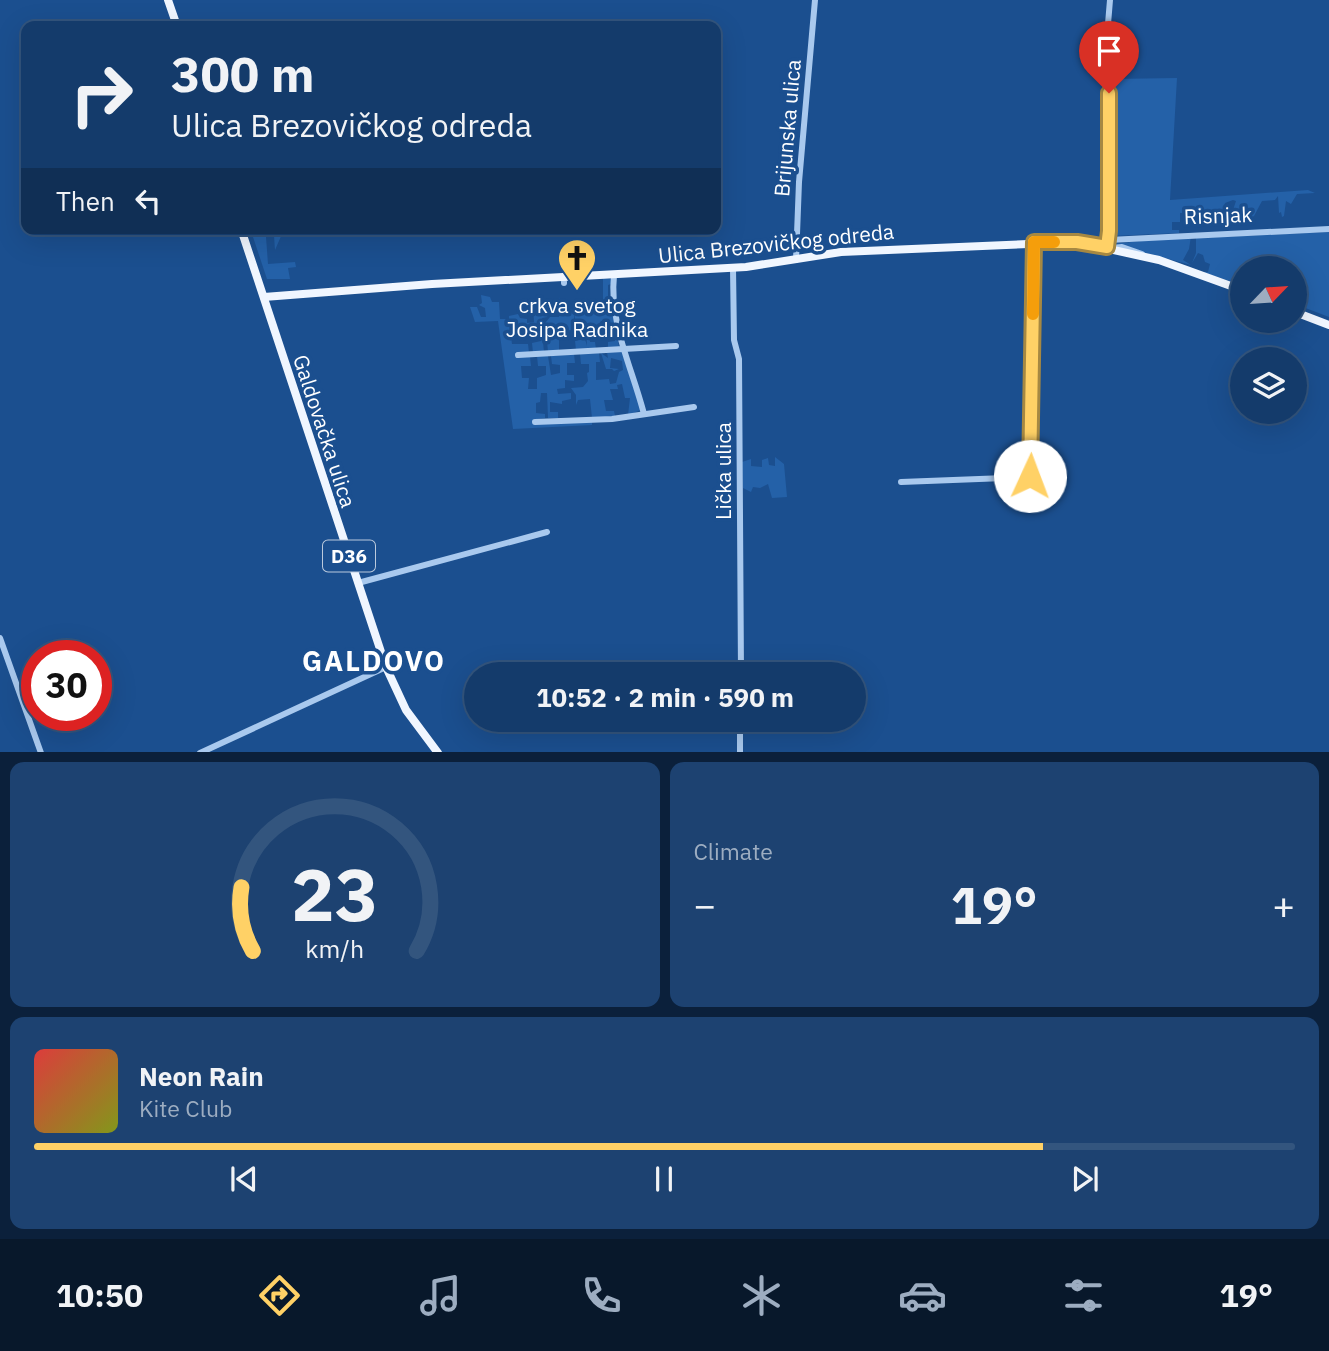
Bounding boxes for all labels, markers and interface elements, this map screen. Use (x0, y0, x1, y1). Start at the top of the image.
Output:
pin (1079, 21, 1139, 93)
icon: arrive (1090, 32, 1128, 70)
text: 300 m (171, 42, 315, 105)
icon: right (56, 49, 147, 140)
street label: Brijunska ulica (767, 58, 807, 198)
text: Ulica Brezovičkog odreda (171, 104, 532, 146)
icon: left (129, 182, 167, 220)
text: Then (56, 184, 115, 218)
street label: Risnjak (1183, 200, 1253, 230)
street label: Ulica Brezovičkog odreda (657, 217, 895, 269)
church icon: crkva svetog Josipa Radnika (556, 237, 598, 292)
north arrow (1230, 256, 1307, 332)
map controls (1230, 256, 1307, 424)
place label: crkva svetog Josipa Radnika (506, 291, 648, 343)
button: layers (1230, 347, 1307, 424)
street label: Galdovačka ulica (287, 351, 363, 511)
street label: Lička ulica (709, 422, 737, 520)
position arrow (993, 439, 1067, 513)
road number: D36 (323, 540, 375, 572)
speed limit sign: 30 (21, 640, 112, 731)
district label: GALDOVO (302, 642, 446, 679)
text: 10:52 · 2 min · 590 m (536, 680, 794, 714)
text: Climate (694, 836, 773, 866)
text: 23 (291, 846, 378, 941)
text: 19° (951, 871, 1038, 938)
text: − (694, 880, 716, 929)
text: + (1272, 880, 1295, 929)
text: km/h (305, 931, 364, 964)
text: Neon Rain (139, 1059, 264, 1093)
text: Kite Club (139, 1093, 232, 1123)
icon: previous (225, 1160, 263, 1198)
icon: pause (645, 1160, 683, 1198)
icon: next (1066, 1160, 1104, 1198)
icon: directions (255, 1271, 304, 1320)
icon: music (416, 1271, 465, 1320)
icon: phone (577, 1271, 626, 1320)
icon: climate (737, 1271, 786, 1320)
icon: car (898, 1271, 947, 1320)
icon: filters (1059, 1271, 1108, 1320)
text: 10:50 (56, 1274, 143, 1316)
text: 19° (1220, 1274, 1273, 1316)

